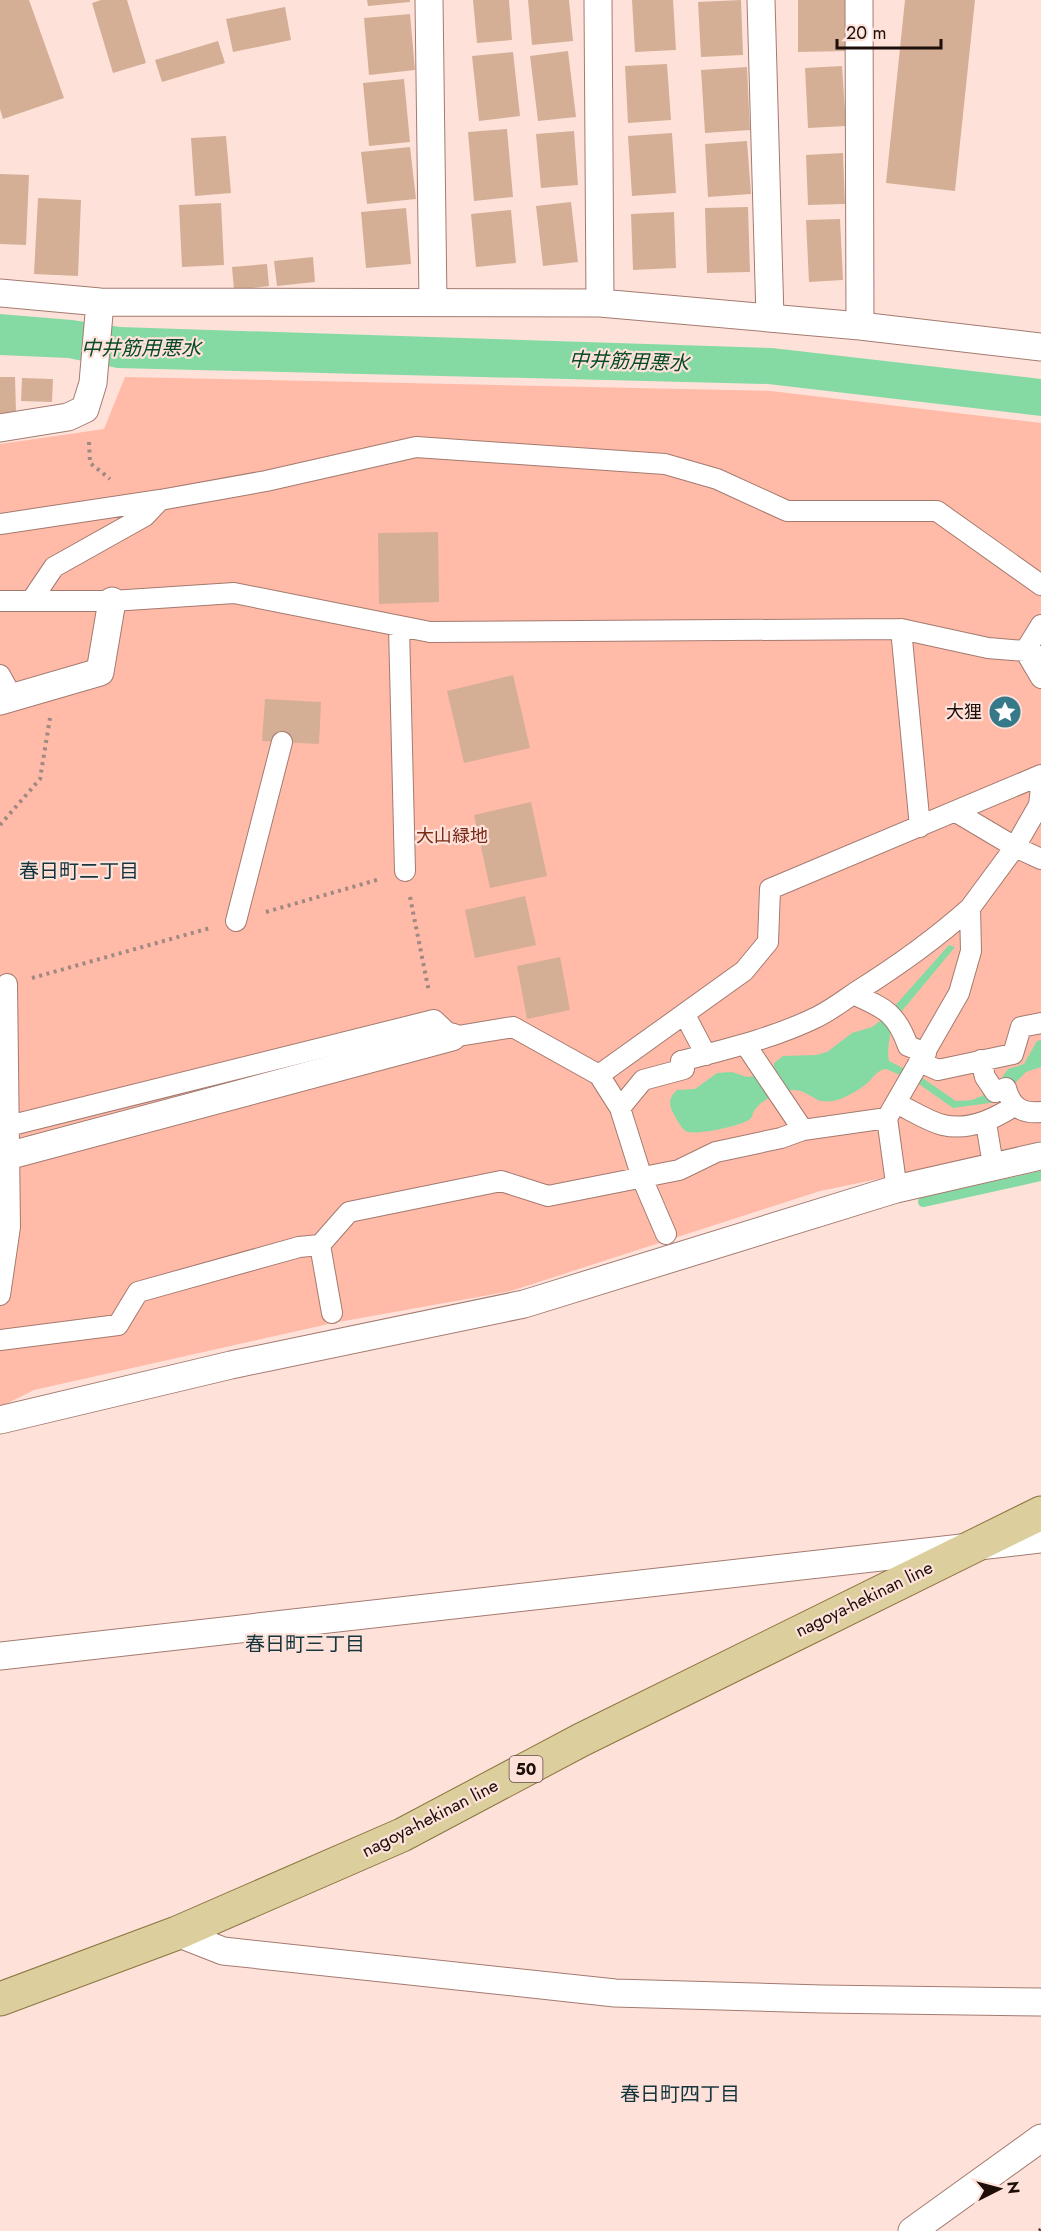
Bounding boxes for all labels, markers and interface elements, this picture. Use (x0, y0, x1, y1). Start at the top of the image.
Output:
scale bar (837, 12, 940, 50)
text: 20 m (846, 20, 886, 46)
water label: 中井筋用悪水 (81, 334, 203, 363)
water label: 中井筋用悪水 (569, 345, 691, 378)
place icon: 大狸 (987, 694, 1023, 730)
place label: 大狸 (946, 699, 982, 725)
park label: 大山緑地 (416, 823, 488, 849)
district label: 春日町二丁目 (19, 857, 139, 886)
street label: nagoya-hekinan line (791, 1554, 937, 1644)
district label: 春日町三丁目 (245, 1630, 365, 1659)
road number: 50 (510, 1756, 542, 1782)
street label: nagoya-hekinan line (357, 1772, 503, 1864)
district label: 春日町四丁目 (620, 2080, 740, 2109)
north arrow (969, 2159, 1029, 2219)
text: N (1001, 2180, 1026, 2195)

